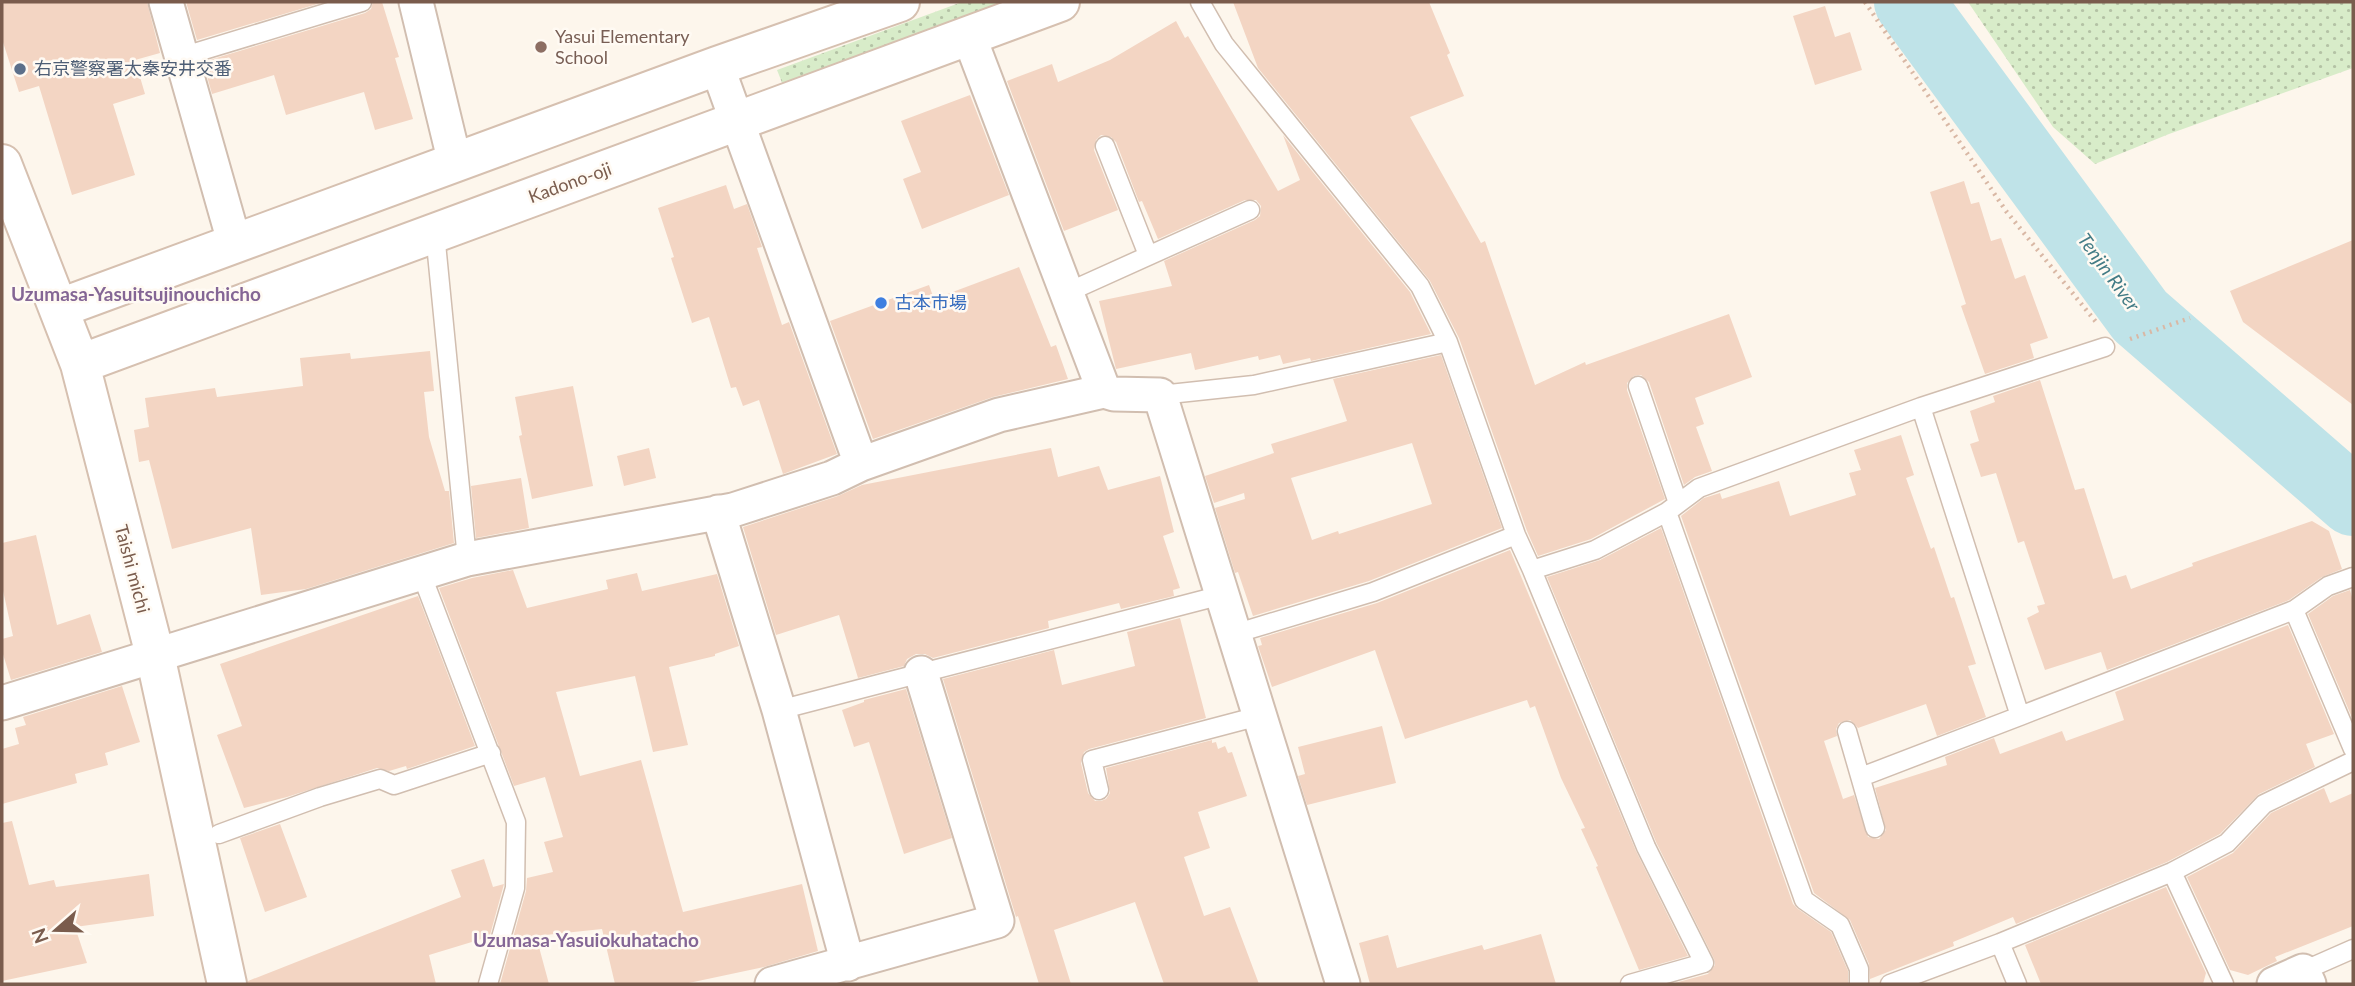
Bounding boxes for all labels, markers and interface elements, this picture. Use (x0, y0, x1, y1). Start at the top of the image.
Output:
place label: Yasui Elementary School (555, 25, 690, 68)
marker: Yasui Elementary School (533, 39, 549, 55)
place label: 右京警察署太秦安井交番 (34, 57, 232, 79)
marker: 右京警察署太秦安井交番 (12, 61, 28, 77)
street label: Kadono-oji (525, 157, 614, 207)
water label: Tenjin River (2074, 228, 2146, 315)
district label: Uzumasa-Yasuitsujinouchicho (11, 282, 261, 305)
place label: 古本市場 (895, 291, 967, 313)
marker: 古本市場 (873, 295, 889, 311)
street label: Taishi michi (111, 522, 155, 615)
north arrow (21, 895, 91, 965)
text: N (26, 925, 53, 947)
district label: Uzumasa-Yasuiokuhatacho (473, 928, 699, 951)

